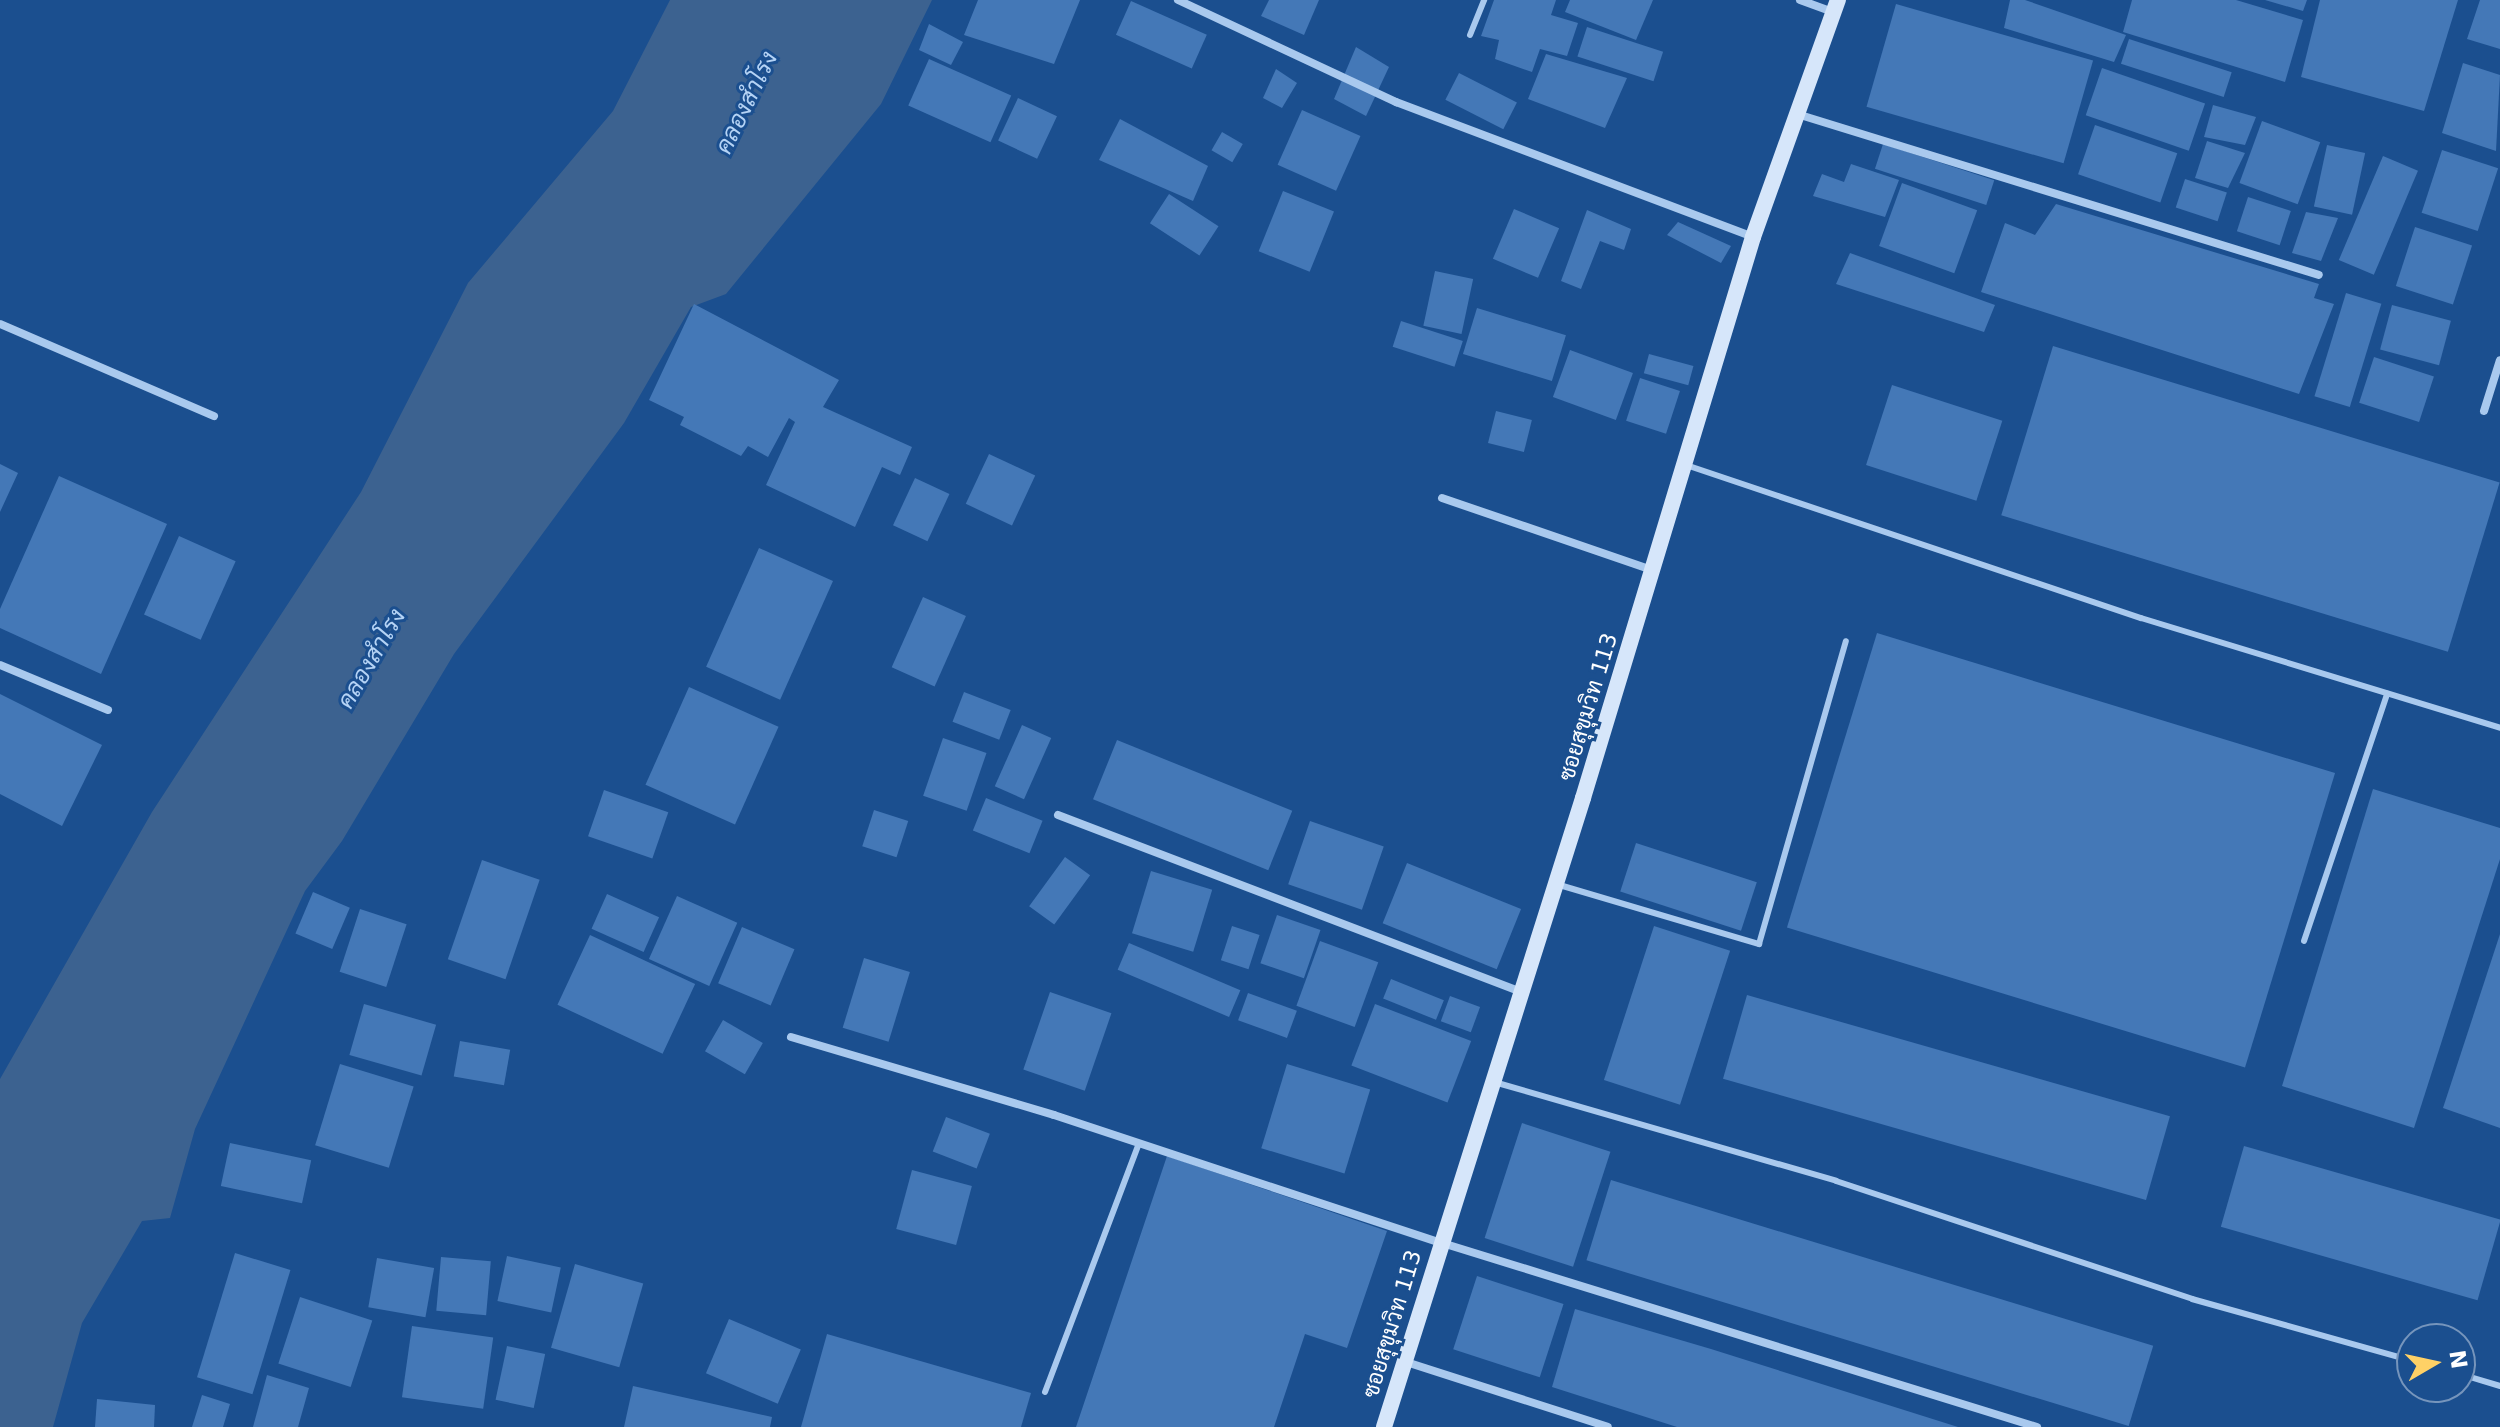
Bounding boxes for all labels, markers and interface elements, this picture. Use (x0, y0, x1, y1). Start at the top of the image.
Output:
water label: คลองสำโรง (710, 47, 784, 159)
water label: คลองสำโรง (332, 604, 412, 714)
street label: ซอยสุขุมวิท 113 (1553, 630, 1623, 784)
street label: ซอยสุขุมวิท 113 (1357, 1247, 1427, 1401)
north arrow (2396, 1323, 2476, 1403)
text: N (2444, 1348, 2472, 1371)

